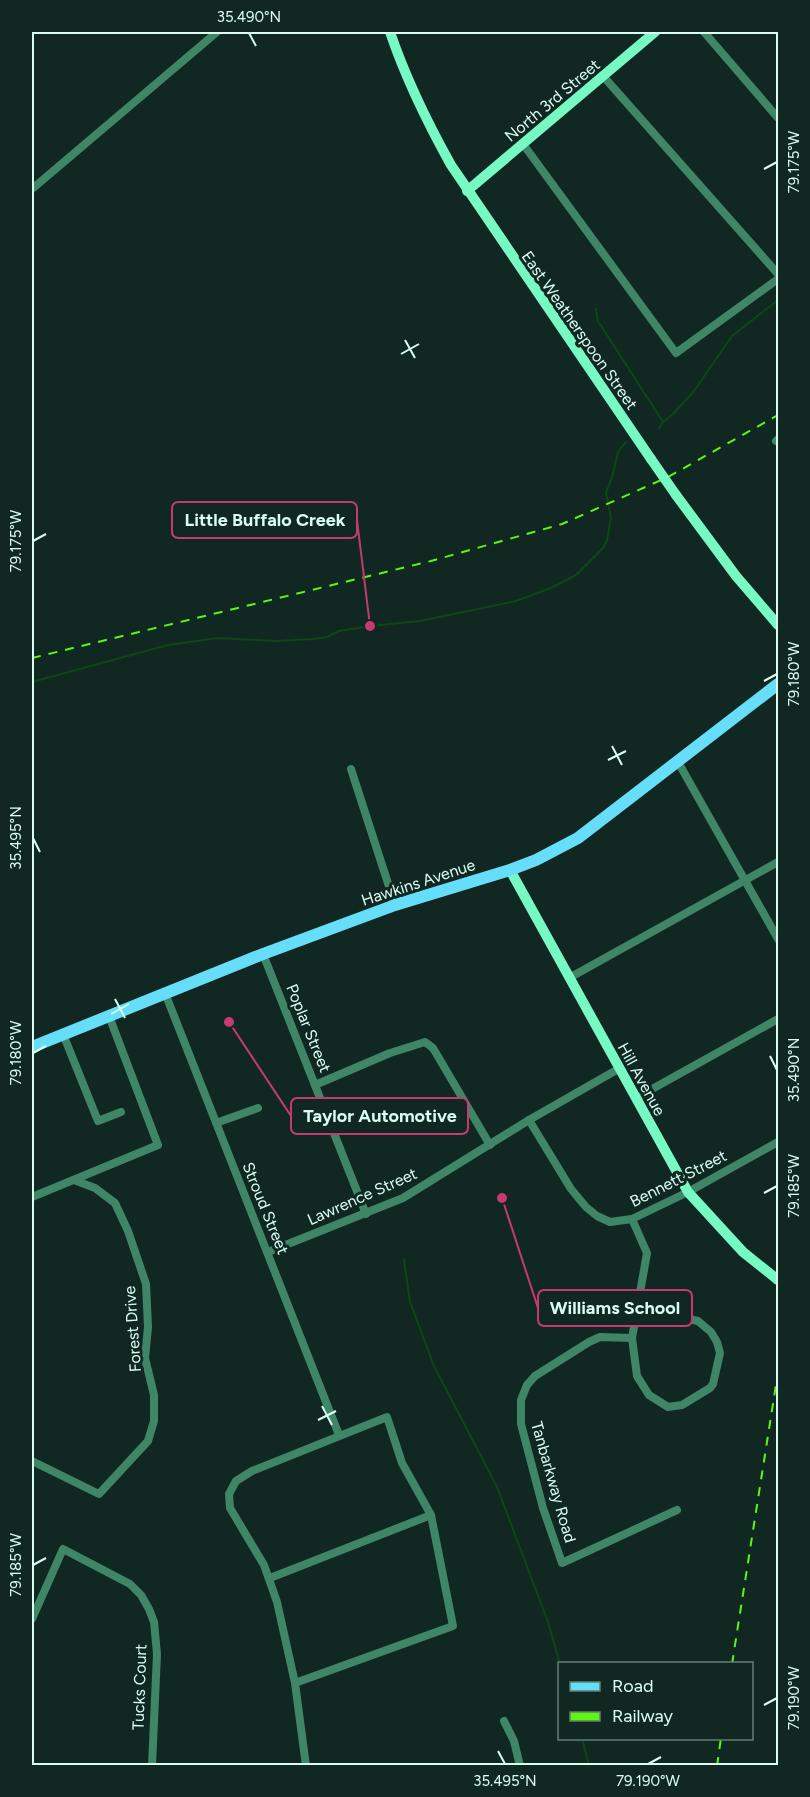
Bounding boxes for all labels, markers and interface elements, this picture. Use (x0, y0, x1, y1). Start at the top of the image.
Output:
text: 35.490°N (217, 8, 281, 26)
street label: North 3rd Street (501, 55, 604, 146)
text: 79.175°W (785, 130, 803, 193)
street label: East Weatherspoon Street (518, 247, 642, 413)
callout: Little Buffalo Creek (172, 502, 357, 538)
text: 79.175°W (7, 509, 25, 572)
text: Little Buffalo Creek (185, 509, 346, 531)
text: 79.180°W (785, 641, 803, 706)
text: 35.495°N (7, 806, 25, 870)
street label: Hawkins Avenue (359, 855, 478, 910)
street label: Poplar Street (282, 981, 335, 1075)
text: 79.180°W (7, 1020, 25, 1085)
text: 35.490°N (785, 1038, 803, 1102)
street label: Hill Avenue (614, 1039, 670, 1119)
callout: Taylor Automotive (291, 1098, 468, 1134)
text: Taylor Automotive (303, 1105, 457, 1127)
street label: Bennett Street (627, 1146, 730, 1211)
text: 79.185°W (785, 1154, 803, 1218)
street label: Stroud Street (238, 1159, 293, 1257)
street label: Lawrence Street (304, 1164, 420, 1229)
street label: Forest Drive (120, 1285, 145, 1373)
callout: Williams School (538, 1290, 692, 1326)
text: Williams School (550, 1297, 680, 1319)
street label: Tanbarkway Road (527, 1419, 580, 1545)
text: 79.185°W (7, 1533, 25, 1597)
street label: Tucks Court (129, 1644, 150, 1730)
legend (558, 1662, 753, 1740)
text: 79.190°W (785, 1665, 803, 1730)
text: Road (612, 1675, 653, 1697)
text: Railway (612, 1705, 674, 1727)
text: 35.495°N (473, 1772, 537, 1790)
text: 79.190°W (616, 1772, 681, 1790)

